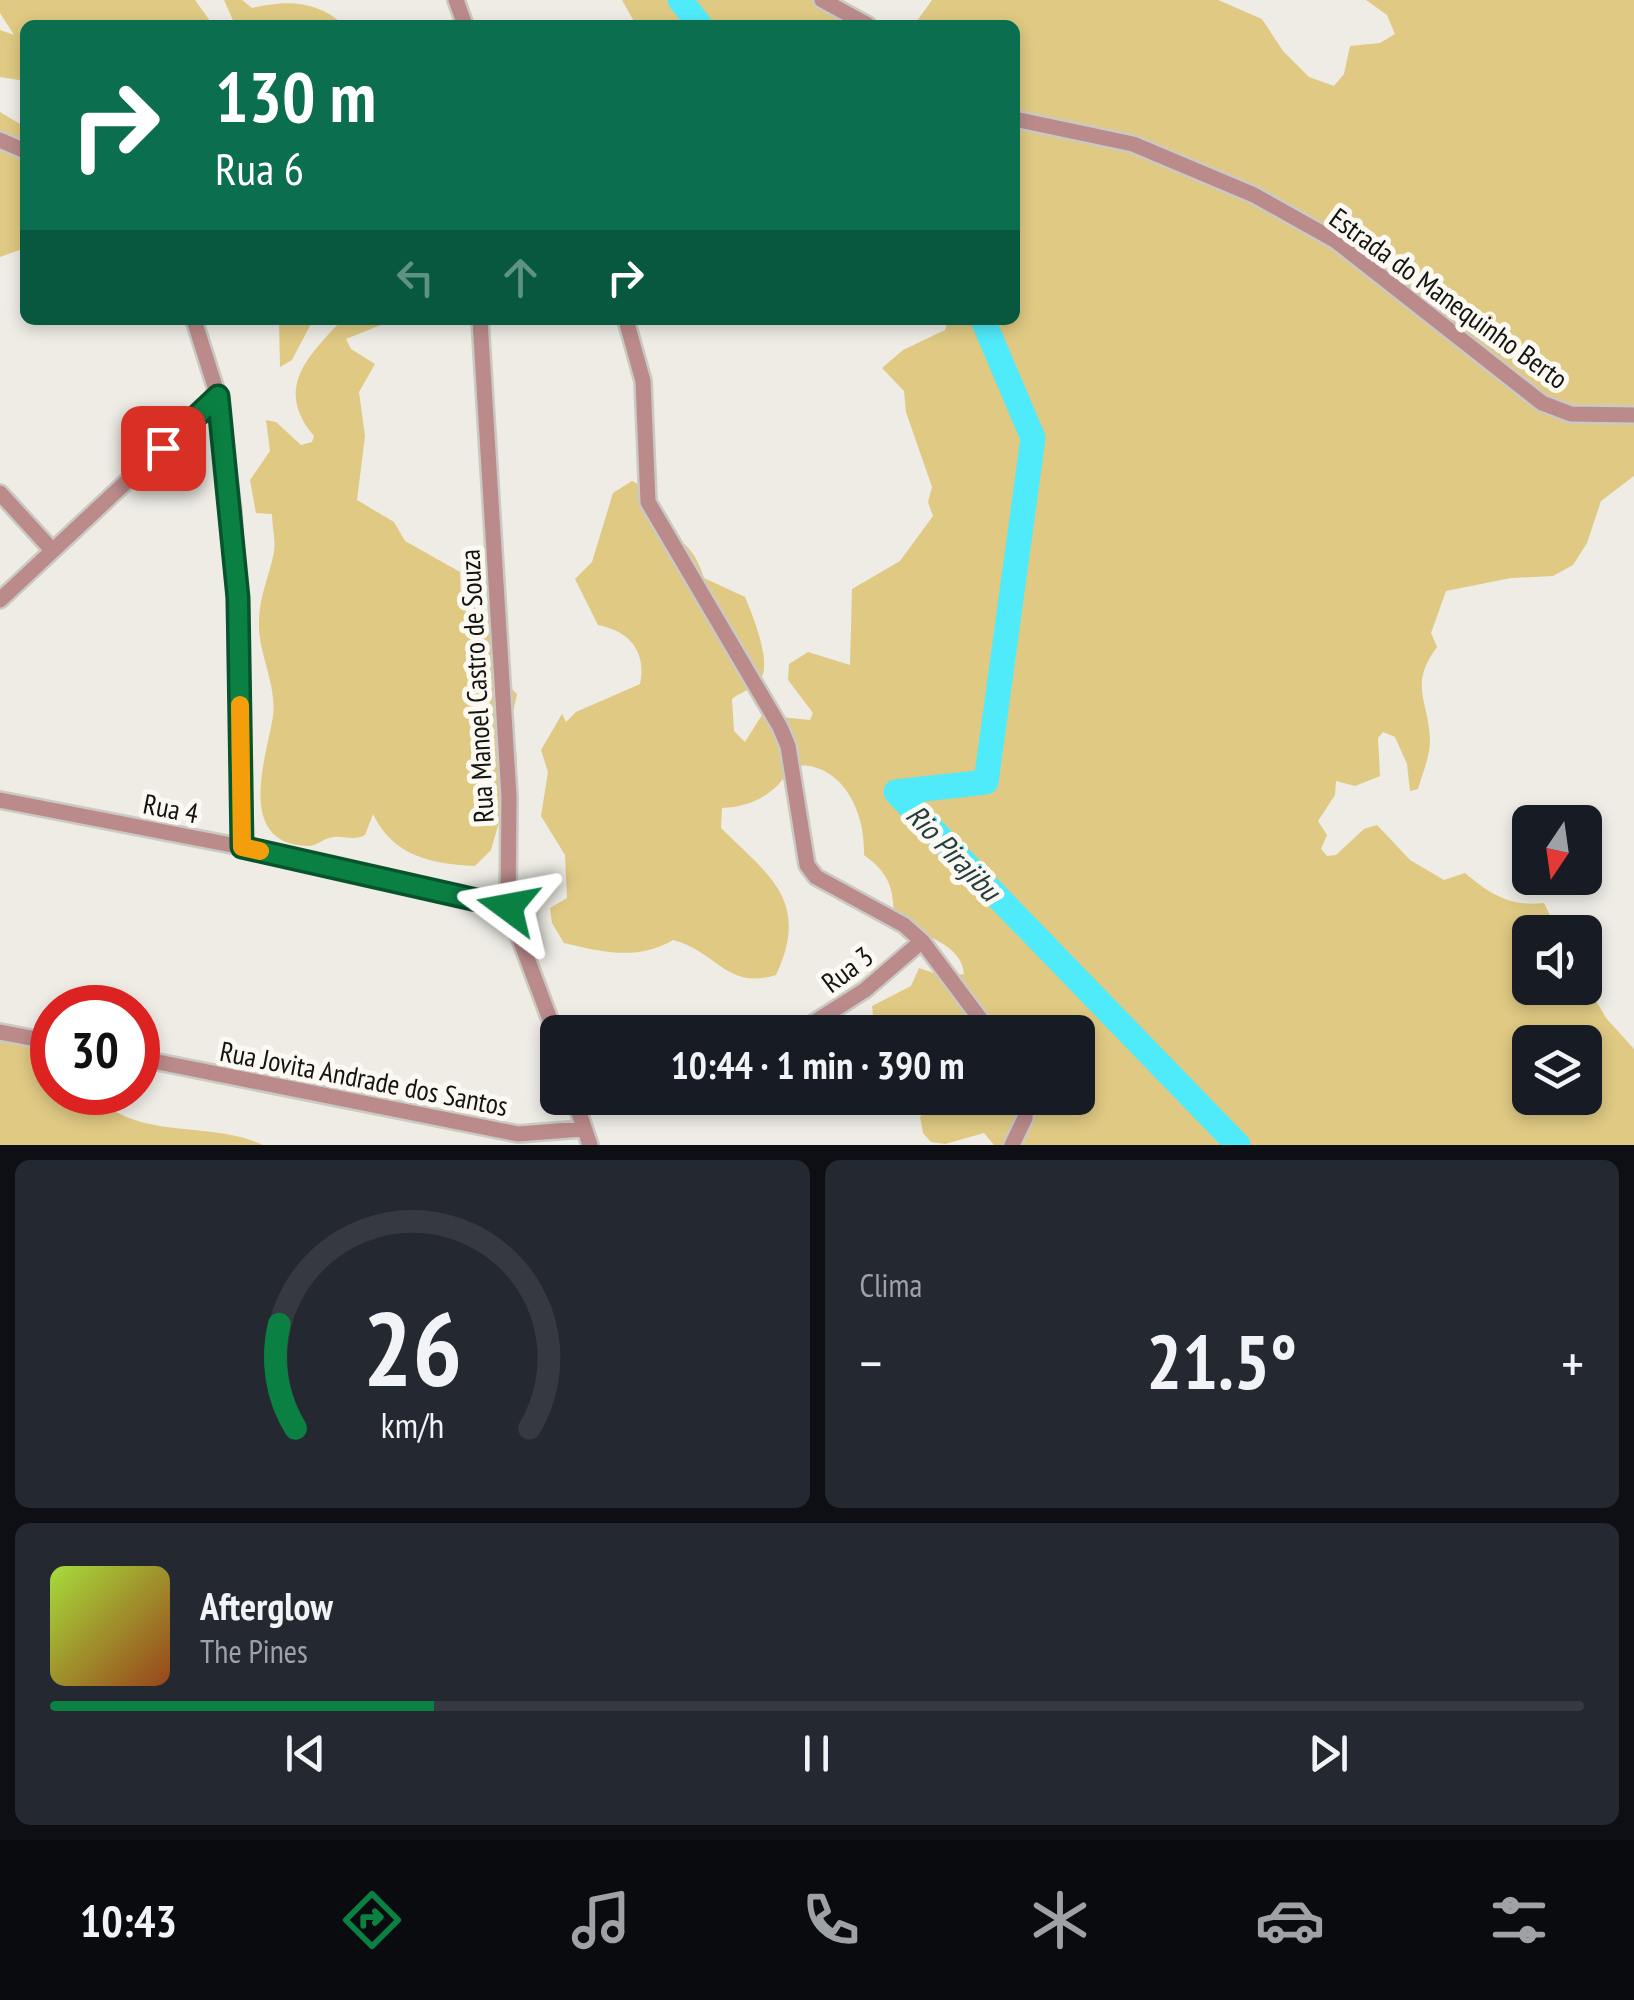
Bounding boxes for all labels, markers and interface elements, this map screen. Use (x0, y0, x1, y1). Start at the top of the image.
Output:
text: 130 m (215, 51, 376, 141)
icon: right (50, 60, 180, 190)
text: Rua 6 (215, 139, 304, 197)
street label: Estrada do Manequinho Berto (1323, 199, 1575, 397)
icon: left (388, 250, 443, 305)
icon: ahead (493, 250, 548, 305)
icon: right (598, 250, 653, 305)
pin (121, 406, 206, 491)
icon: arrive (136, 421, 191, 476)
street label: Rua Manoel Castro de Souza (450, 548, 502, 824)
street label: Rua 4 (140, 785, 202, 832)
water label: Rio Pirajibu (898, 795, 1011, 910)
north arrow (1512, 805, 1602, 895)
map controls (1512, 805, 1602, 1115)
position arrow (456, 855, 560, 959)
button: sound (1512, 915, 1602, 1005)
street label: Rua 3 (814, 938, 880, 1000)
speed limit sign: 30 (30, 985, 160, 1115)
button: layers (1512, 1025, 1602, 1115)
street label: Rua Jovita Andrade dos Santos (217, 1032, 511, 1124)
text: 10:44 · 1 min · 390 m (671, 1040, 964, 1089)
text: Clima (860, 1264, 922, 1306)
text: 26 (363, 1280, 462, 1415)
text: 21.5° (1146, 1313, 1297, 1410)
text: − (860, 1327, 882, 1398)
text: + (1561, 1327, 1584, 1398)
text: km/h (381, 1402, 444, 1448)
text: Afterglow (200, 1581, 333, 1630)
text: The Pines (200, 1630, 308, 1672)
icon: previous (278, 1726, 333, 1781)
icon: pause (789, 1726, 844, 1781)
icon: next (1301, 1726, 1356, 1781)
icon: directions (337, 1885, 407, 1955)
icon: music (566, 1885, 636, 1955)
icon: phone (796, 1885, 866, 1955)
icon: climate (1025, 1885, 1095, 1955)
icon: car (1255, 1885, 1325, 1955)
icon: filters (1484, 1885, 1554, 1955)
text: 10:43 (80, 1891, 177, 1949)

